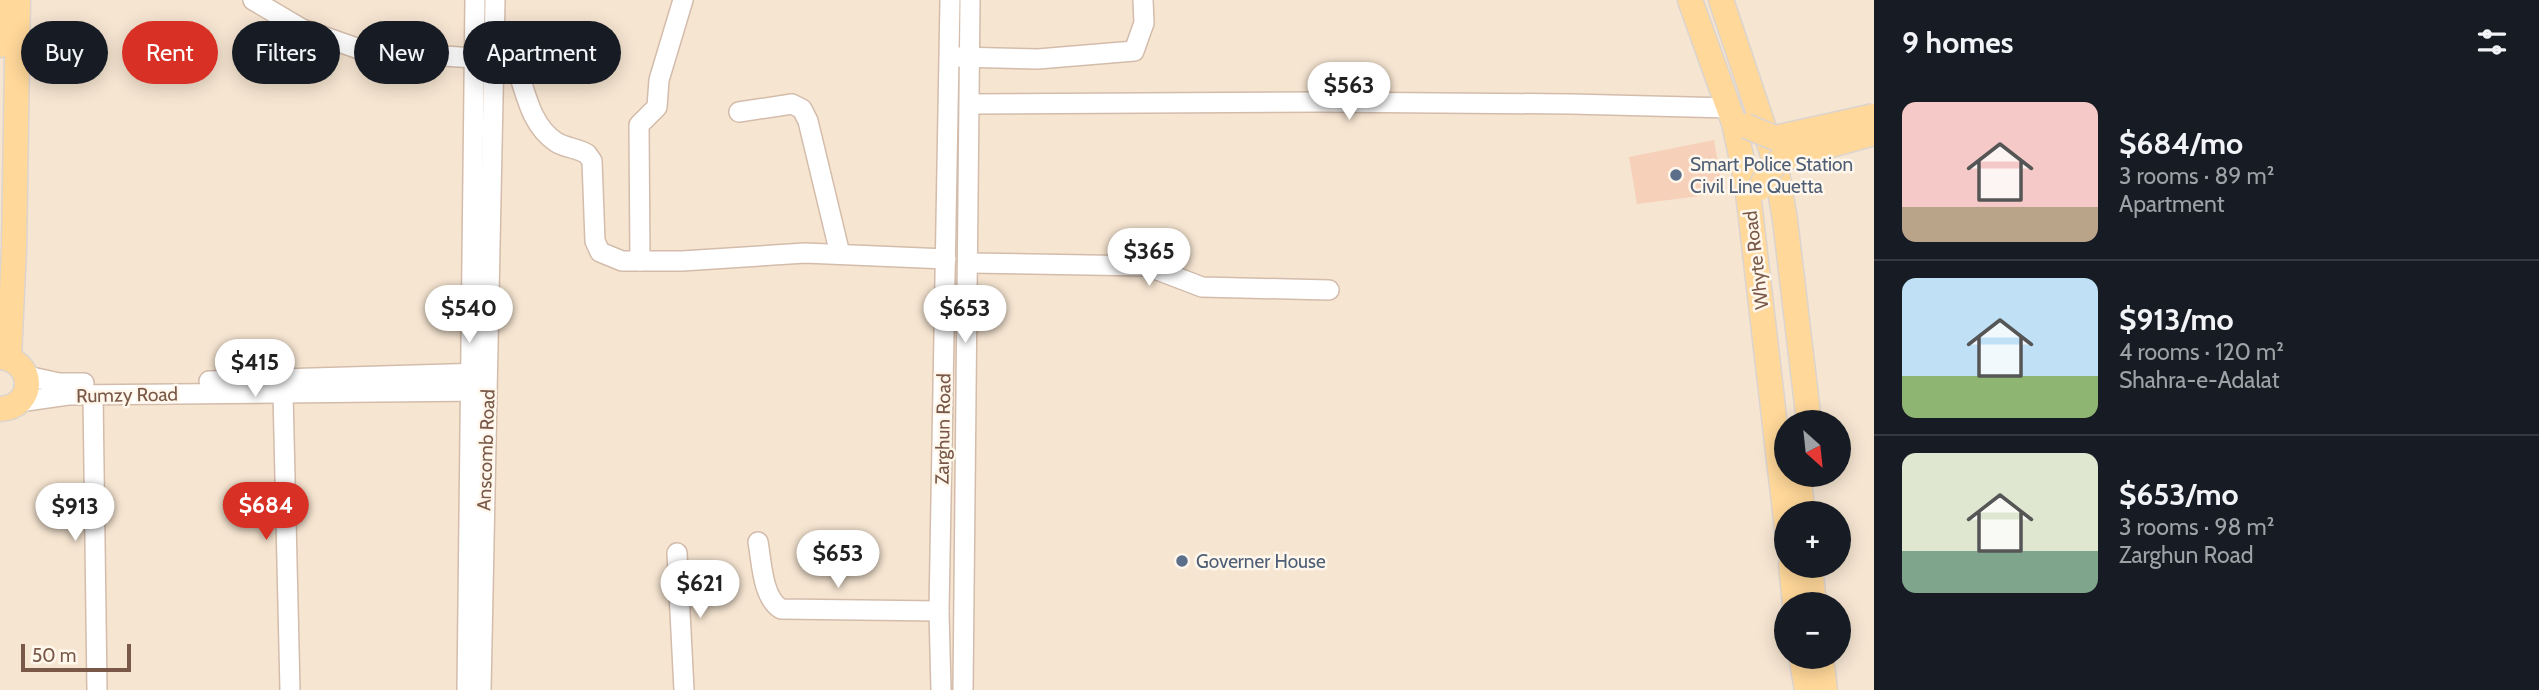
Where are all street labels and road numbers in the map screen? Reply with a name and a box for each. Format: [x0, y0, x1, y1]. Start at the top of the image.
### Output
street label: Whyte Road [1739, 209, 1773, 311]
street label: Zarghun Road [931, 373, 955, 485]
street label: Rumzy Road [76, 383, 178, 407]
street label: Anscomb Road [472, 389, 500, 511]

